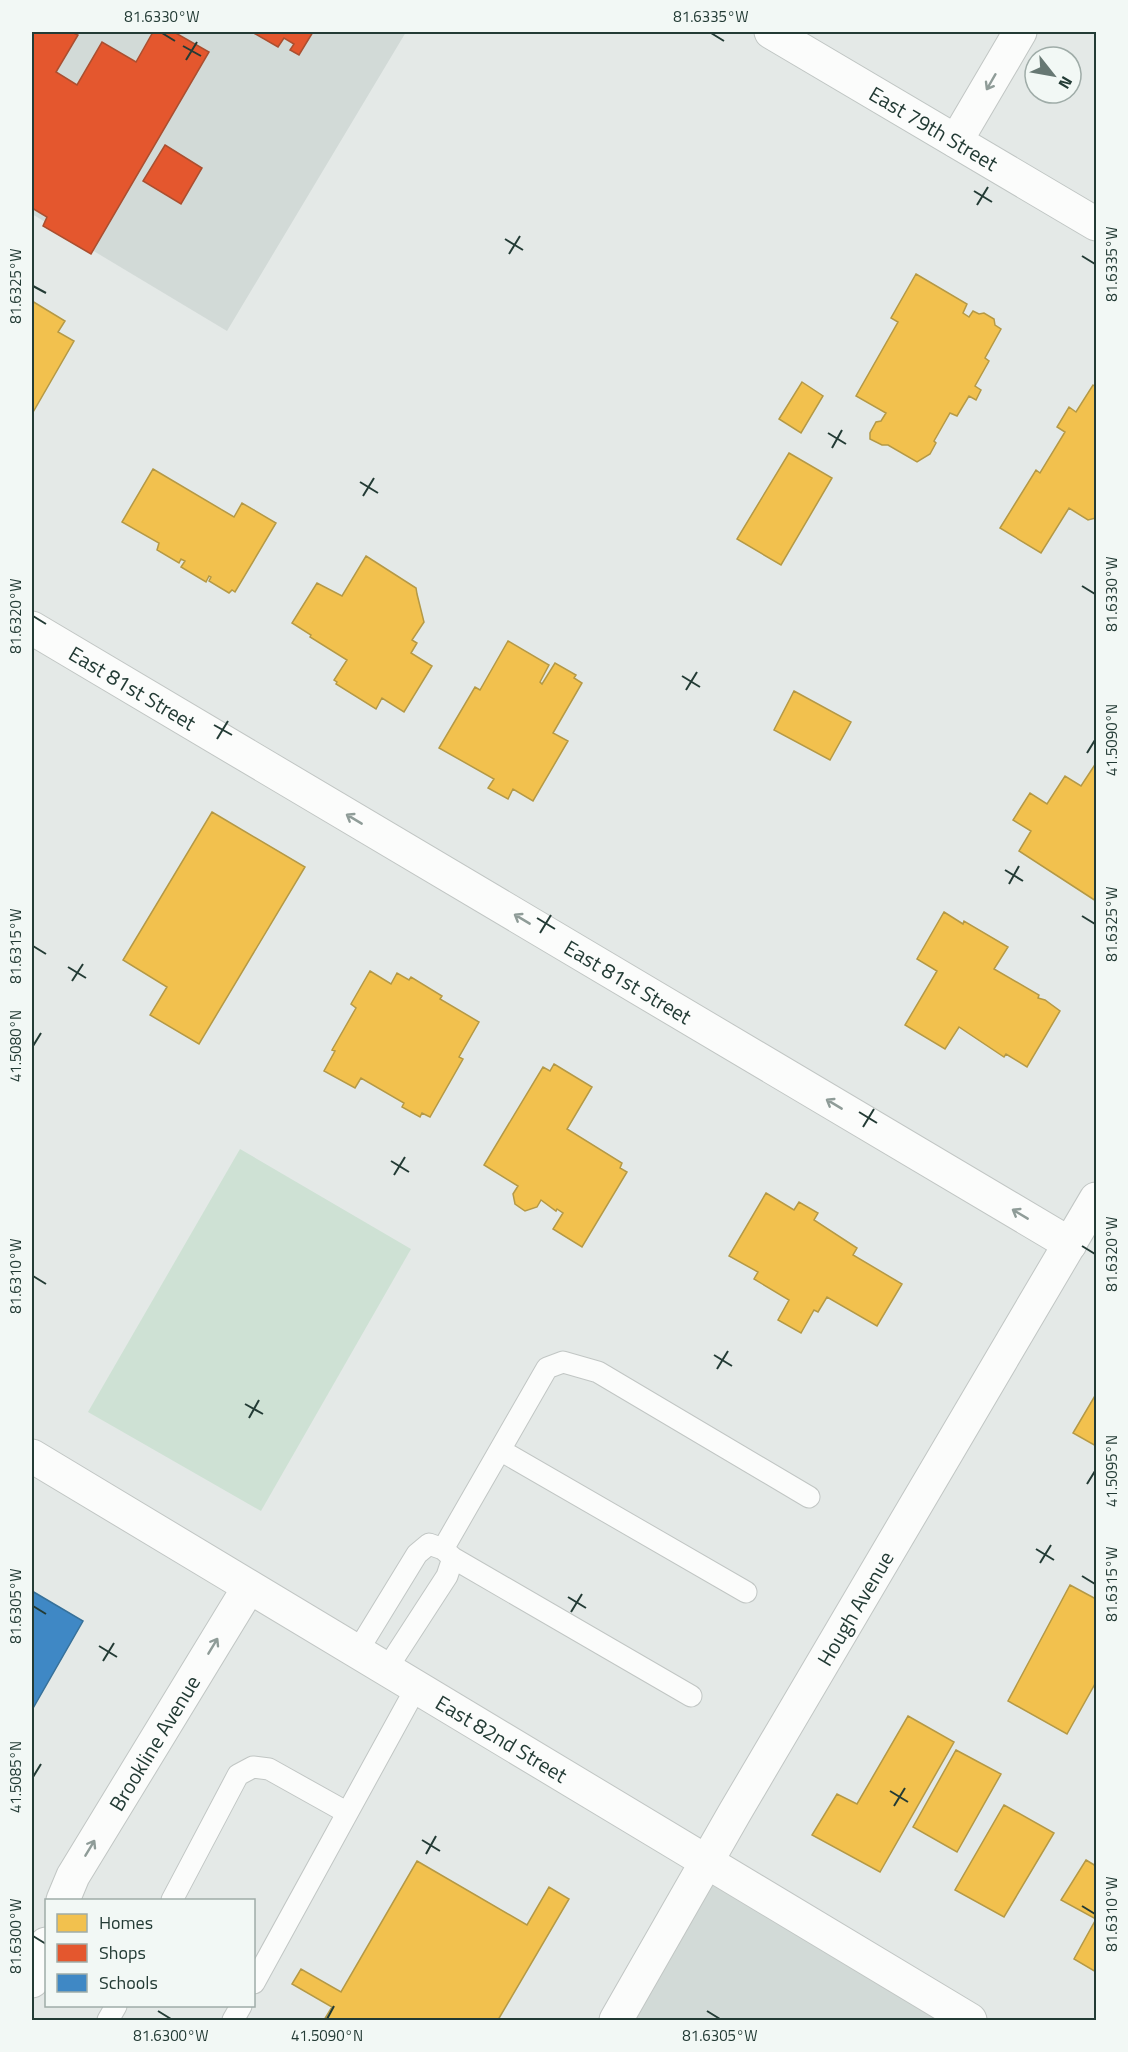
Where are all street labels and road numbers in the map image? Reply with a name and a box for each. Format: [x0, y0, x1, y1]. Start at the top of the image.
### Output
street label: East 79th Street [863, 78, 1005, 179]
street label: East 81st Street [63, 637, 203, 738]
street label: East 81st Street [558, 931, 698, 1032]
street label: Hough Avenue [808, 1545, 901, 1672]
street label: Brookline Avenue [100, 1669, 208, 1817]
street label: East 82nd Street [430, 1686, 574, 1791]

